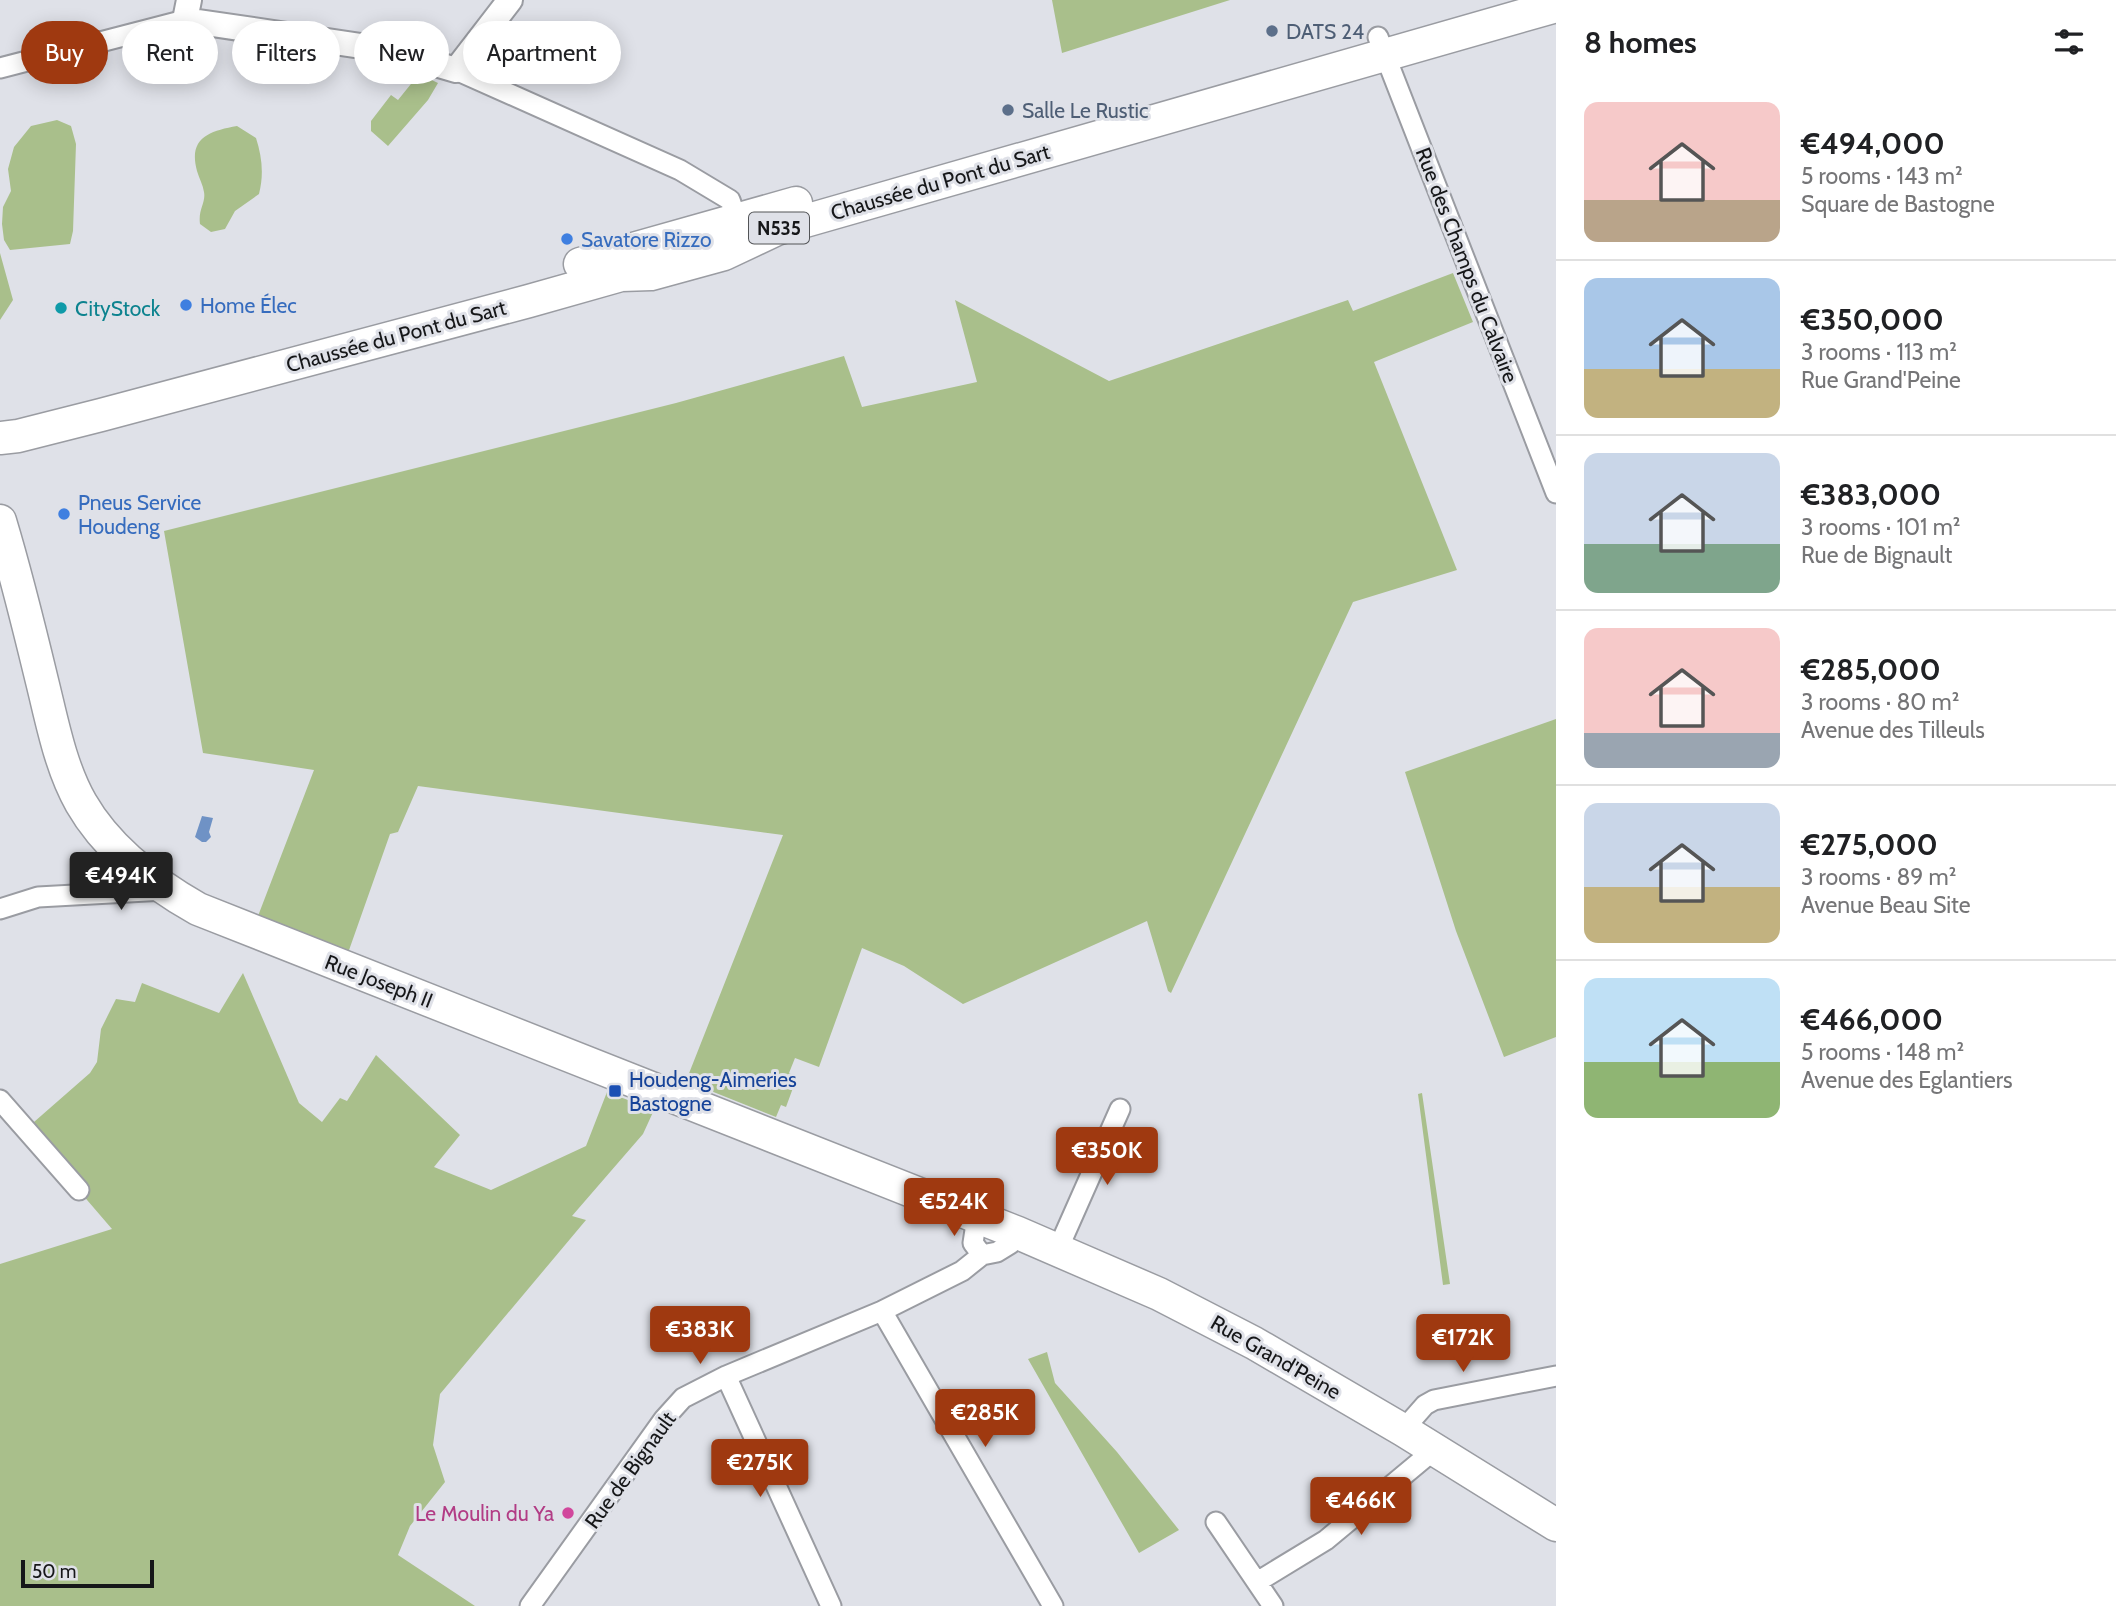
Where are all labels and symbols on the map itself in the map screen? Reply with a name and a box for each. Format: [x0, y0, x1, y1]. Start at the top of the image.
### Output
place label: DATS 24 [1286, 19, 1364, 44]
marker: DATS 24 [1264, 23, 1280, 39]
place label: Salle Le Rustic [1022, 98, 1149, 123]
marker: Salle Le Rustic [1000, 102, 1016, 118]
street label: Chaussée du Pont du Sart [828, 139, 1052, 225]
street label: Rue des Champs du Calvaire [1411, 144, 1524, 386]
road number: N535 [749, 212, 809, 244]
place label: Savatore Rizzo [581, 227, 712, 252]
marker: Savatore Rizzo [559, 231, 575, 247]
place label: Home Élec [200, 293, 297, 318]
street label: Chaussée du Pont du Sart [283, 295, 509, 377]
place label: CityStock [75, 296, 161, 321]
marker: Home Élec [178, 297, 194, 313]
marker: CityStock [53, 300, 69, 316]
place label: Pneus Service Houdeng [78, 490, 202, 539]
marker: Pneus Service Houdeng [56, 506, 72, 522]
pin: €494K [72, 852, 170, 912]
street label: Rue Joseph II [322, 949, 436, 1013]
place label: Houdeng-Aimeries Bastogne [629, 1067, 797, 1116]
marker: Houdeng-Aimeries Bastogne [607, 1083, 623, 1099]
pin: €350K [1058, 1128, 1156, 1187]
pin: €524K [905, 1178, 1003, 1238]
pin: €383K [651, 1306, 749, 1366]
street label: Rue Grand'Peine [1207, 1310, 1346, 1404]
pin: €172K [1414, 1314, 1512, 1374]
pin: €285K [936, 1390, 1034, 1449]
street label: Rue de Bignault [579, 1407, 681, 1533]
pin: €275K [711, 1440, 809, 1499]
pin: €466K [1312, 1478, 1410, 1537]
place label: Le Moulin du Ya [415, 1501, 554, 1526]
marker: Le Moulin du Ya [560, 1505, 576, 1521]
scale bar [21, 1557, 154, 1589]

